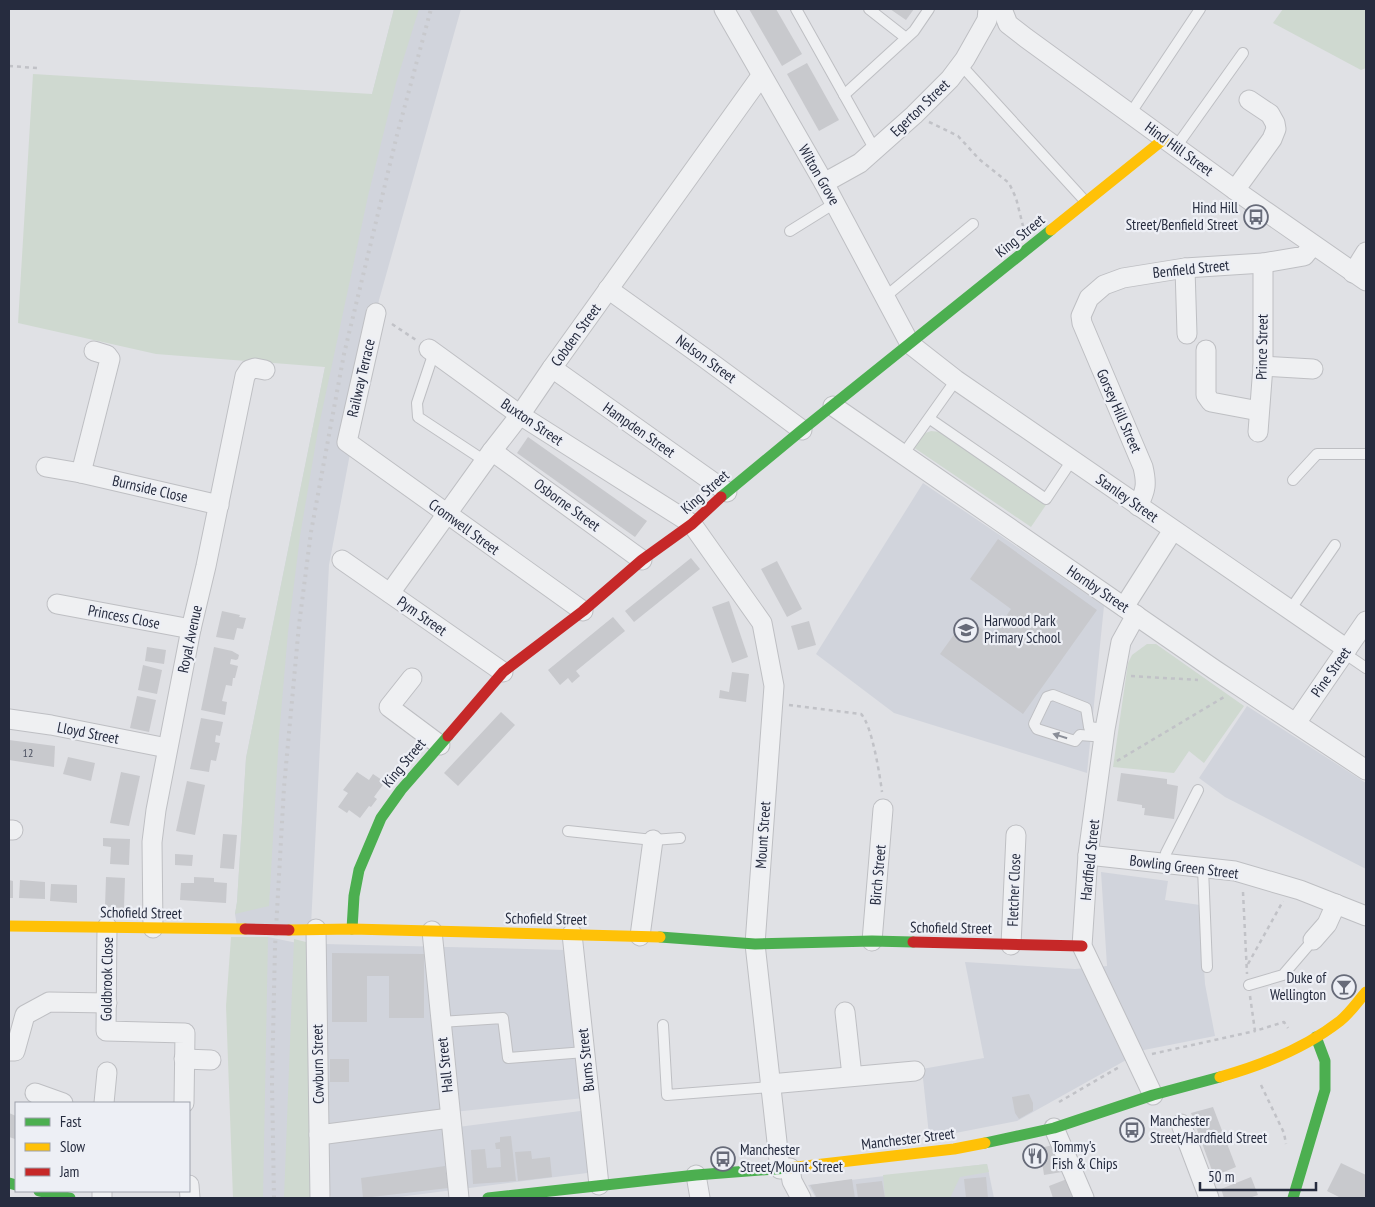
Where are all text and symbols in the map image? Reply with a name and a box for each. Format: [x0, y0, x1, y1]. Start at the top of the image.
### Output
street label: Egerton Street [886, 75, 953, 140]
street label: Hind Hill Street [1141, 117, 1217, 180]
street label: Wilton Grove [794, 141, 844, 208]
place label: Hind Hill Street/Benfield Street [1126, 198, 1239, 234]
bus stop icon: Hind Hill Street/Benfield Street [1243, 204, 1269, 230]
street label: King Street [991, 210, 1048, 261]
street label: Benfield Street [1152, 255, 1230, 282]
street label: Cobden Street [546, 300, 605, 370]
street label: Prince Street [1251, 314, 1272, 380]
street label: Nelson Street [672, 330, 740, 387]
street label: Railway Terrace [342, 337, 379, 419]
street label: Gorsey Hill Street [1092, 366, 1146, 456]
street label: Buxton Street [498, 394, 567, 449]
street label: Hampden Street [599, 398, 679, 461]
street label: King Street [677, 465, 733, 518]
street label: Stanley Street [1092, 469, 1162, 526]
street label: Burnside Close [111, 471, 190, 506]
street label: Osborne Street [530, 474, 604, 535]
street label: Cromwell Street [425, 494, 504, 559]
street label: Hornby Street [1064, 561, 1133, 616]
street label: Pym Street [394, 592, 451, 640]
street label: Princess Close [86, 600, 162, 633]
street label: Royal Avenue [173, 603, 206, 675]
place label: Harwood Park Primary School [984, 611, 1061, 647]
school or university icon: Harwood Park Primary School [953, 617, 979, 643]
street label: Pine Street [1306, 643, 1355, 701]
street label: Lloyd Street [56, 717, 121, 748]
one-way arrow [1052, 732, 1067, 740]
street label: King Street [378, 734, 430, 791]
house number: 12 [23, 745, 33, 760]
street label: Mount Street [751, 801, 774, 869]
street label: Hardfield Street [1076, 818, 1103, 902]
street label: Birch Street [865, 844, 890, 906]
street label: Bowling Green Street [1128, 850, 1240, 883]
street label: Fletcher Close [1003, 853, 1024, 927]
street label: Schofield Street [100, 902, 182, 923]
street label: Schofield Street [505, 908, 587, 929]
street label: Schofield Street [910, 917, 992, 938]
street label: Goldbrook Close [96, 937, 117, 1021]
place label: Duke of Wellington [1270, 968, 1327, 1004]
bar icon: Duke of Wellington [1331, 974, 1357, 1000]
street label: Cowburn Street [307, 1024, 328, 1104]
street label: Burns Street [573, 1027, 598, 1093]
street label: Hall Street [432, 1037, 457, 1094]
legend [15, 1102, 190, 1192]
place label: Manchester Street/Hardfield Street [1150, 1111, 1267, 1147]
text: Fast [60, 1112, 81, 1131]
bus stop icon: Manchester Street/Hardfield Street [1119, 1117, 1145, 1143]
street label: Manchester Street [860, 1123, 956, 1154]
text: Slow [60, 1137, 85, 1156]
place label: Tommy's Fish & Chips [1052, 1137, 1118, 1173]
place label: Manchester Street/Mount Street [740, 1140, 843, 1176]
restaurant icon: Tommy's Fish & Chips [1022, 1143, 1048, 1169]
bus stop icon: Manchester Street/Mount Street [710, 1146, 736, 1172]
scale bar [1200, 1160, 1316, 1192]
text: Jam [59, 1162, 79, 1181]
text: 50 m [1208, 1167, 1234, 1186]

